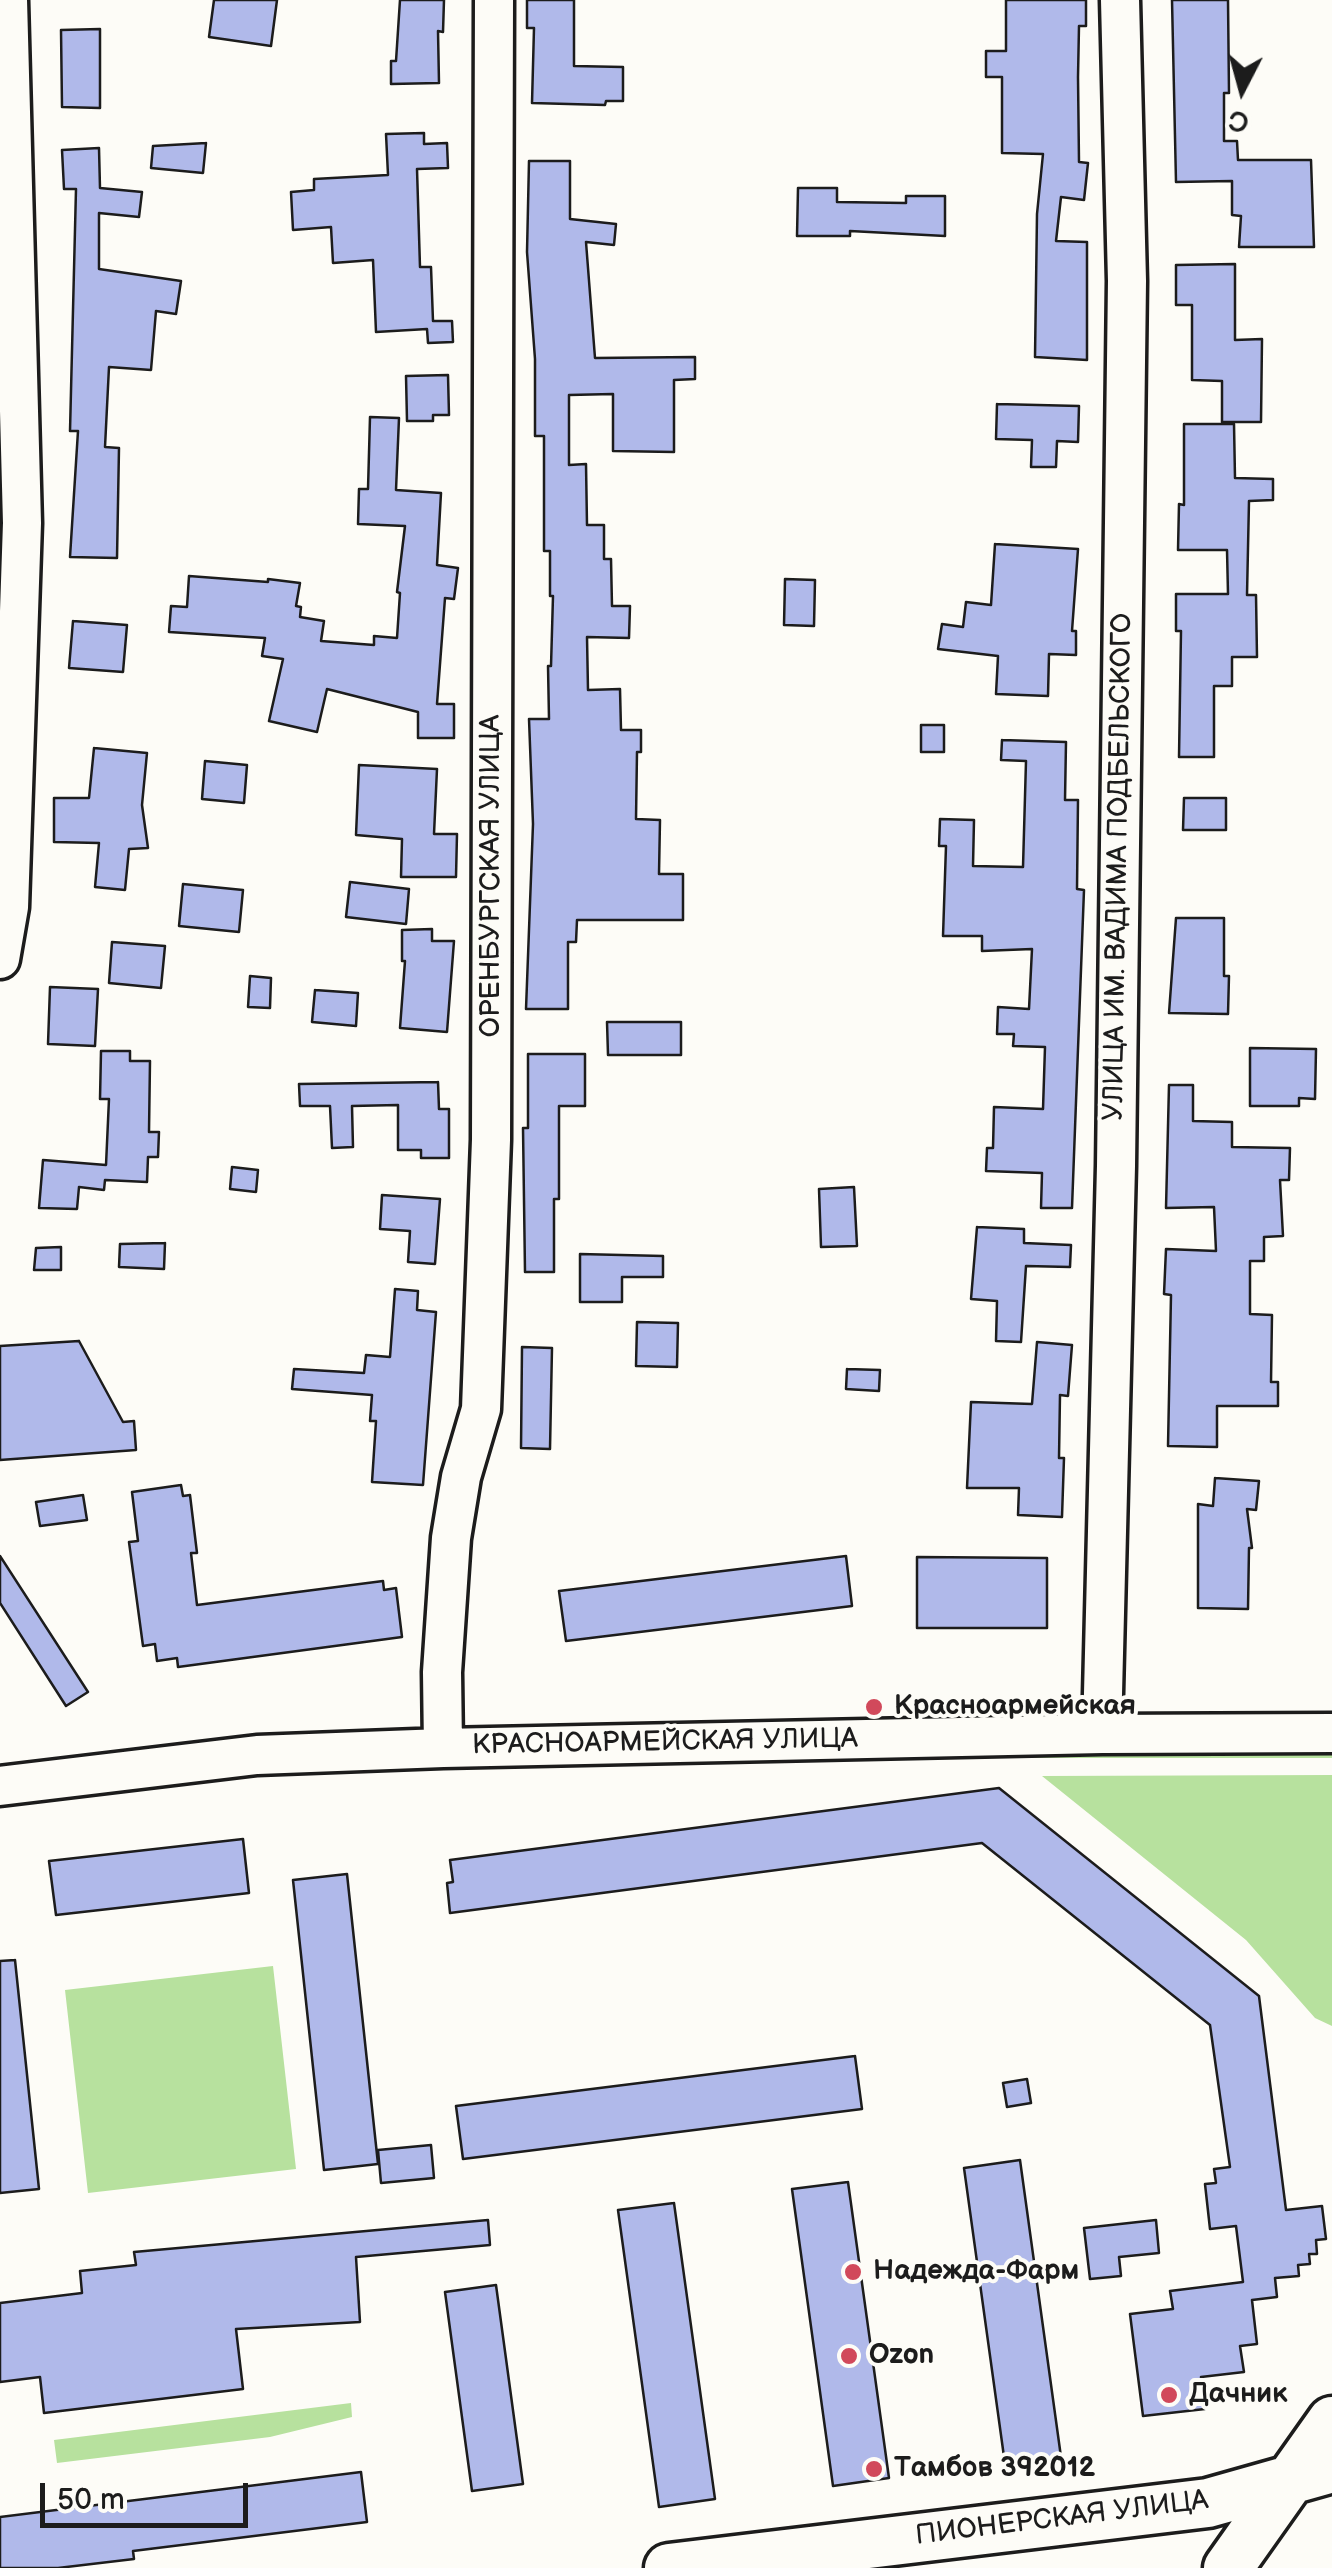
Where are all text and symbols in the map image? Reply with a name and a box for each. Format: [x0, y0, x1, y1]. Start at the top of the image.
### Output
north arrow [1192, 40, 1292, 140]
text: С [1227, 103, 1250, 138]
street label: УЛИЦА ИМ. ВАДИМА ПОДБЕЛЬСКОГО [1098, 613, 1140, 1121]
street label: ОРЕНБУРГСКАЯ УЛИЦА [475, 715, 509, 1037]
place label: Красноармейская [894, 1690, 1136, 1724]
marker: Красноармейская [863, 1696, 885, 1718]
street label: КРАСНОАРМЕЙСКАЯ УЛИЦА [472, 1723, 858, 1763]
place label: Надежда-Фарм [873, 2255, 1079, 2289]
marker: Надежда-Фарм [842, 2261, 864, 2283]
place label: Ozon [869, 2339, 934, 2373]
marker: Ozon [838, 2345, 860, 2367]
place label: Дачник [1189, 2378, 1287, 2412]
marker: Дачник [1158, 2384, 1180, 2406]
place label: Тамбов 392012 [894, 2452, 1095, 2486]
marker: Тамбов 392012 [863, 2458, 885, 2480]
scale bar [45, 2463, 252, 2525]
text: 50 m [57, 2482, 125, 2518]
street label: ПИОНЕРСКАЯ УЛИЦА [914, 2484, 1210, 2554]

